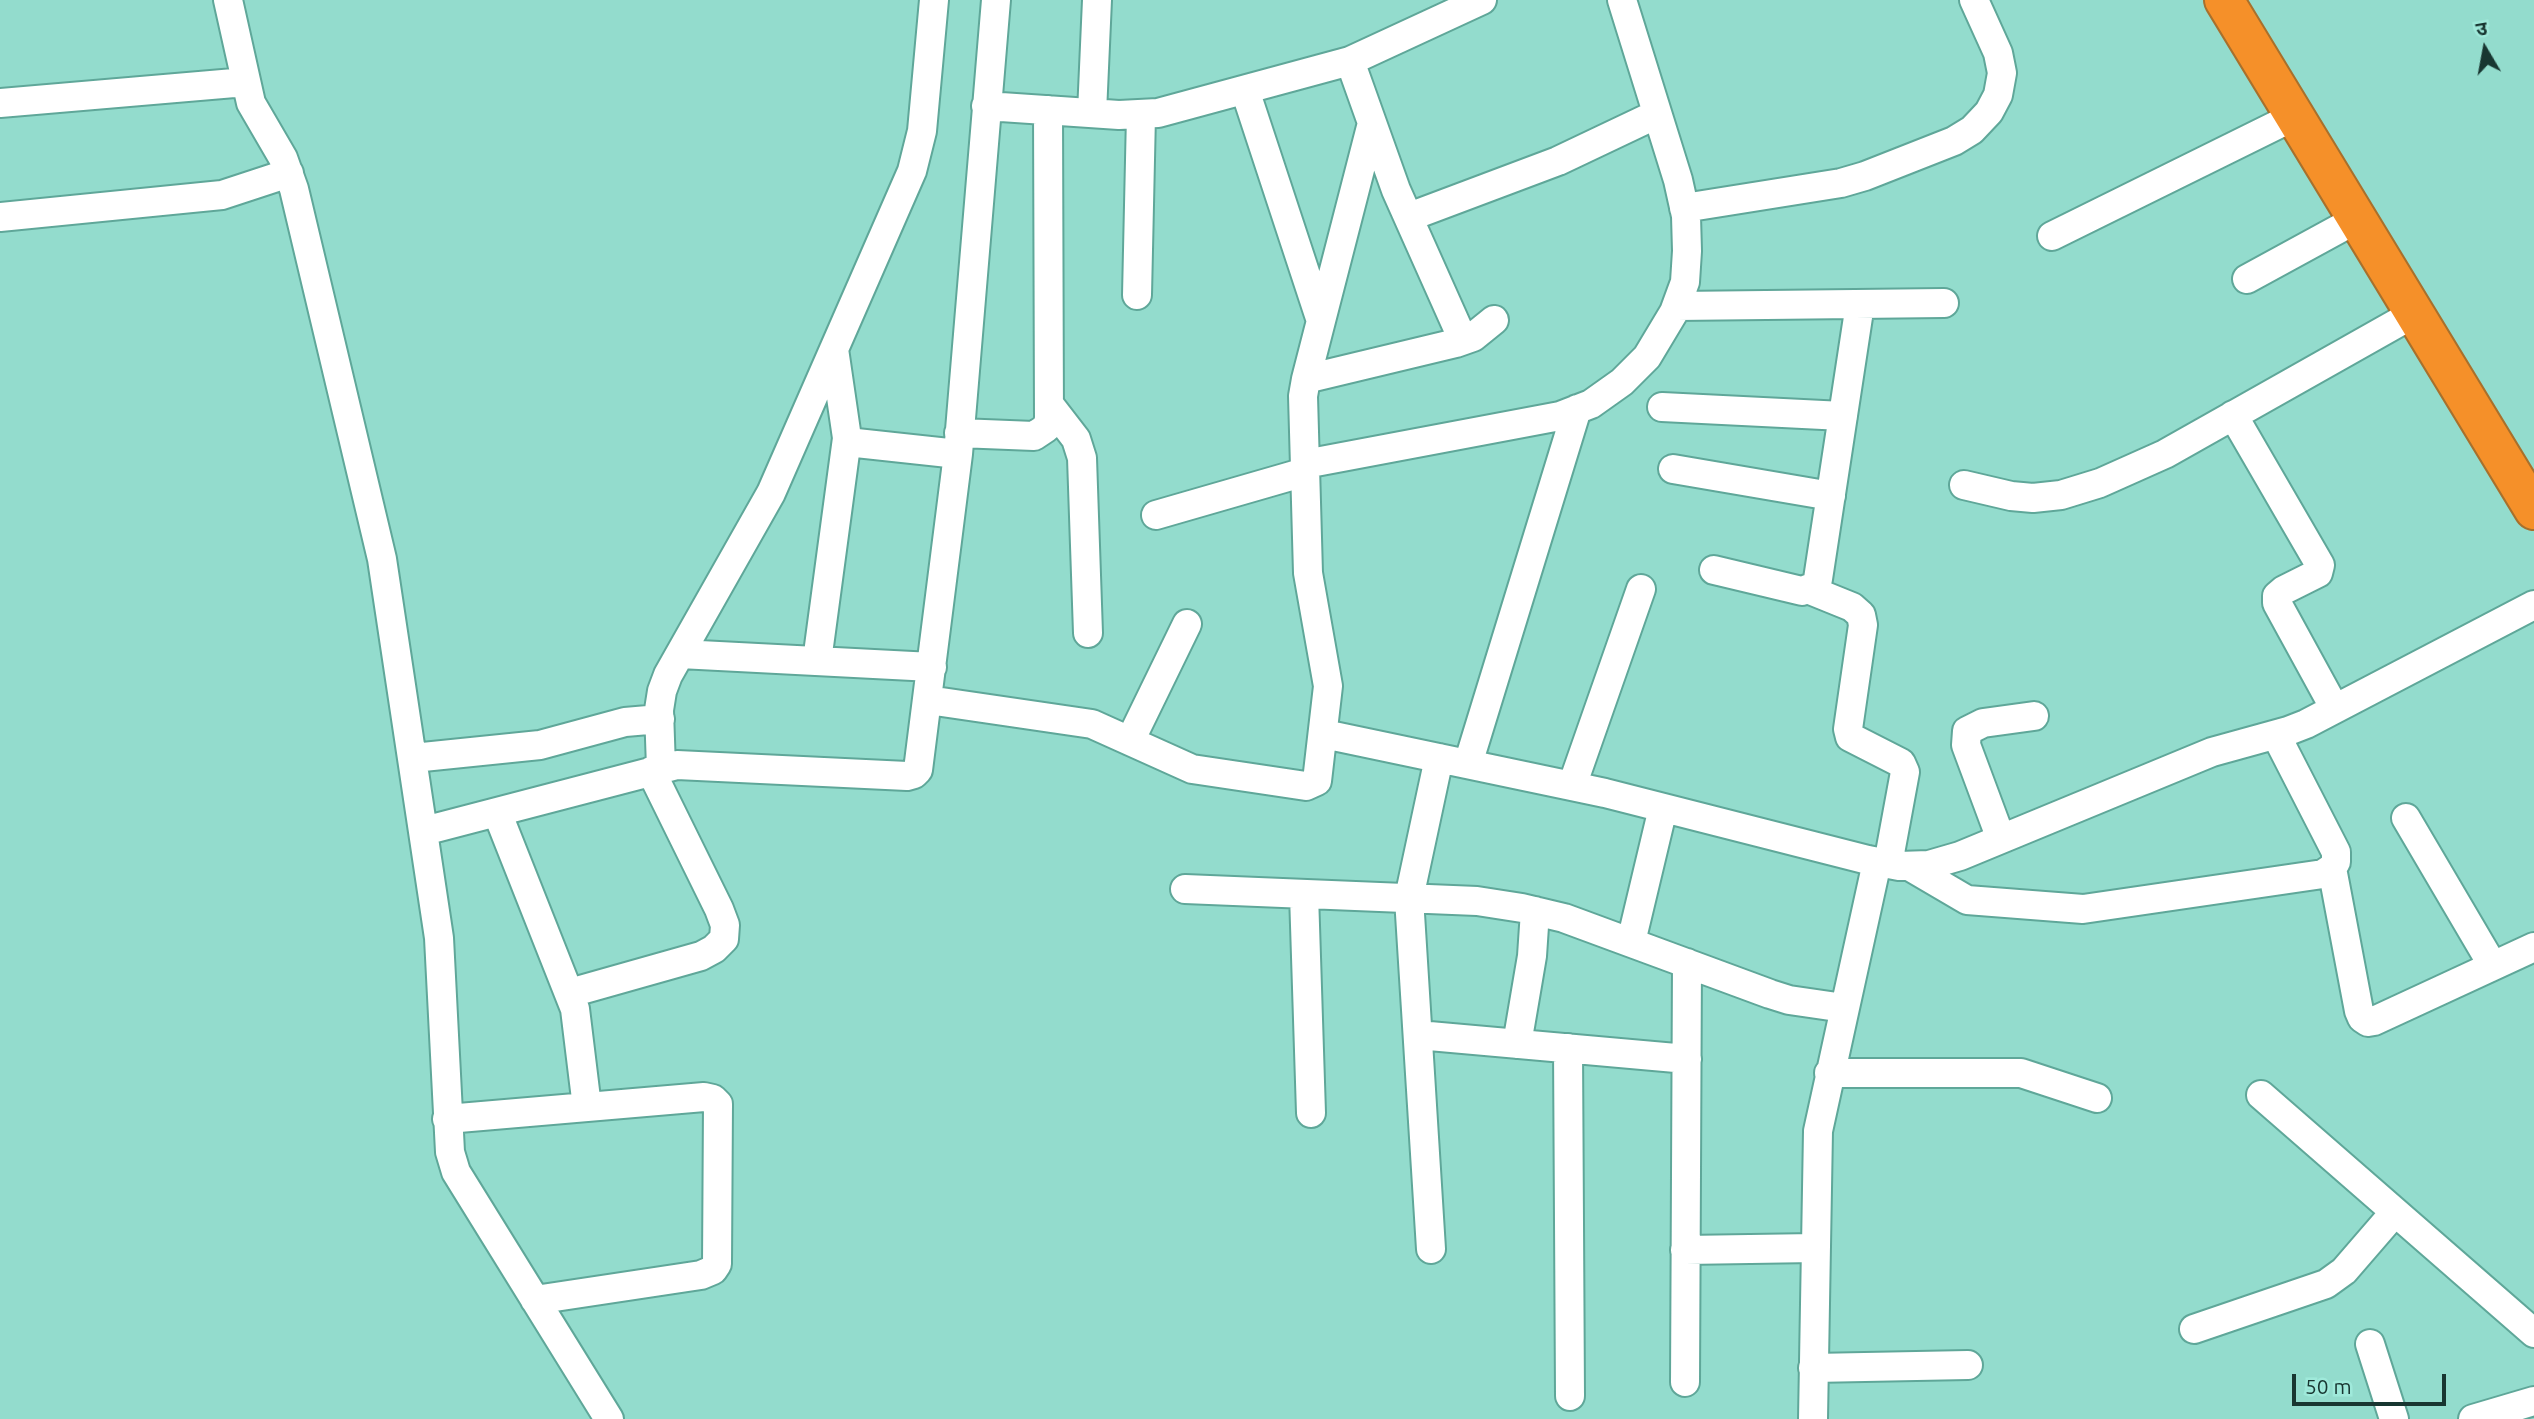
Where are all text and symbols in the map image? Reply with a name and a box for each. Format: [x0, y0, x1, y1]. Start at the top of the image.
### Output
north arrow [2450, 14, 2520, 84]
text: उ [2474, 17, 2489, 40]
scale bar [2296, 1360, 2450, 1404]
text: 50 m [2305, 1374, 2352, 1398]

